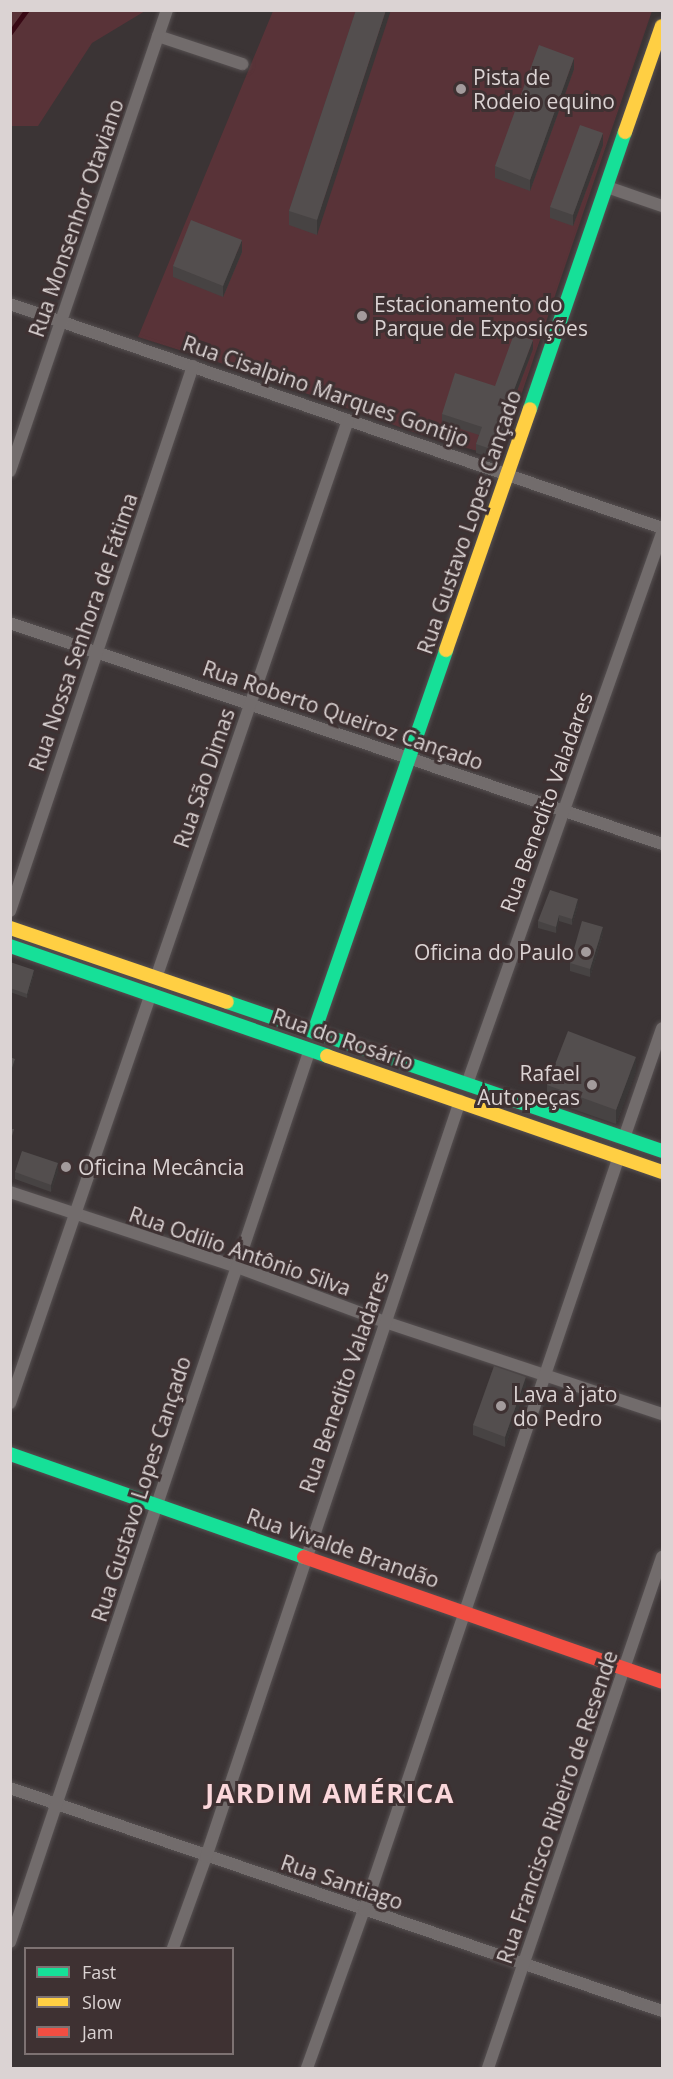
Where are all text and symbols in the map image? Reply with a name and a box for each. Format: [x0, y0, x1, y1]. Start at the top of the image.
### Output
place label: Pista de Rodeio equino [473, 64, 615, 114]
marker: Pista de Rodeio equino [454, 82, 468, 96]
street label: Rua Monsenhor Otaviano [23, 96, 129, 340]
place label: Estacionamento do Parque de Exposições [374, 291, 588, 341]
marker: Estacionamento do Parque de Exposições [355, 309, 369, 323]
street label: Rua Cisalpino Marques Gontijo [179, 330, 473, 452]
street label: Rua Gustavo Lopes Cançado [412, 387, 526, 657]
street label: Rua Nossa Senhora de Fátima [23, 490, 143, 774]
street label: Rua Roberto Queiroz Cançado [199, 655, 487, 775]
street label: Rua Benedito Valadares [494, 688, 598, 916]
street label: Rua São Dimas [168, 705, 240, 851]
place label: Oficina do Paulo [414, 939, 574, 965]
marker: Oficina do Paulo [579, 945, 593, 959]
street label: Rua do Rosário [269, 1003, 417, 1075]
place label: Rafael Autopeças [477, 1060, 580, 1110]
marker: Rafael Autopeças [585, 1078, 599, 1092]
place label: Oficina Mecância [78, 1154, 244, 1180]
marker: Oficina Mecância [59, 1160, 73, 1174]
street label: Rua Odílio Antônio Silva [126, 1201, 354, 1301]
street label: Rua Benedito Valadares [294, 1268, 394, 1496]
street label: Rua Gustavo Lopes Cançado [86, 1353, 196, 1625]
place label: Lava à jato do Pedro [513, 1381, 617, 1431]
marker: Lava à jato do Pedro [494, 1399, 508, 1413]
street label: Rua Vivalde Brandão [243, 1503, 443, 1593]
street label: Rua Francisco Ribeiro de Resende [491, 1647, 623, 1967]
district label: JARDIM AMÉRICA [205, 1777, 455, 1809]
street label: Rua Santiago [278, 1849, 406, 1915]
legend [24, 1947, 234, 2055]
text: Fast [82, 1960, 116, 1984]
text: Slow [82, 1990, 121, 2014]
text: Jam [82, 2020, 114, 2044]

